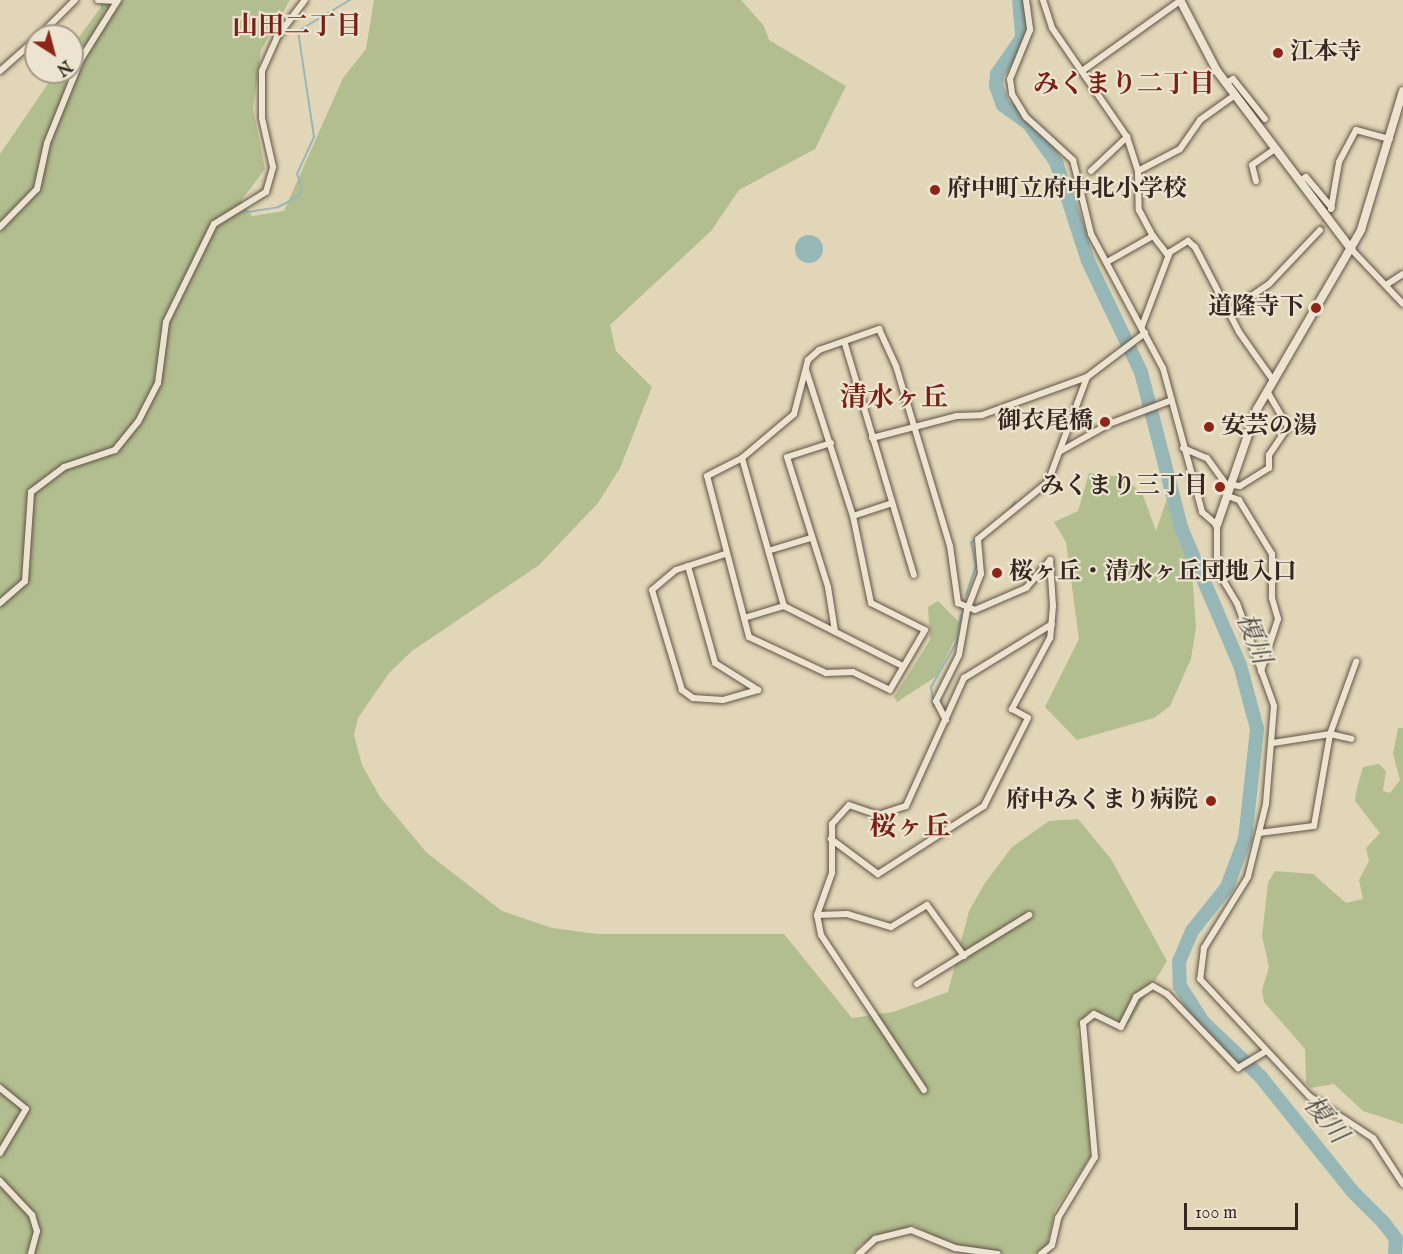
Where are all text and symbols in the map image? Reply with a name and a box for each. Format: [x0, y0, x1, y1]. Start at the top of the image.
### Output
district label: 山田二丁目 [232, 11, 362, 43]
north arrow [24, 24, 84, 84]
place label: 江本寺 [1290, 39, 1362, 67]
marker: 江本寺 [1271, 46, 1285, 60]
text: N [52, 55, 75, 79]
district label: みくまり二丁目 [1033, 69, 1215, 101]
place label: 府中町立府中北小学校 [947, 176, 1187, 204]
marker: 府中町立府中北小学校 [928, 183, 942, 197]
place label: 道隆寺下 [1208, 294, 1304, 322]
marker: 道隆寺下 [1309, 301, 1323, 315]
district label: 清水ヶ丘 [840, 384, 948, 416]
place label: 御衣尾橋 [997, 408, 1093, 436]
place label: 安芸の湯 [1221, 413, 1317, 441]
marker: 御衣尾橋 [1098, 415, 1112, 429]
marker: 安芸の湯 [1202, 420, 1216, 434]
place label: みくまり三丁目 [1040, 473, 1208, 501]
marker: みくまり三丁目 [1213, 480, 1227, 494]
place label: 桜ヶ丘・清水ヶ丘団地入口 [1009, 559, 1297, 587]
marker: 桜ヶ丘・清水ヶ丘団地入口 [990, 566, 1004, 580]
water label: 榎川 [1229, 609, 1277, 669]
place label: 府中みくまり病院 [1006, 787, 1198, 815]
marker: 府中みくまり病院 [1202, 792, 1220, 810]
district label: 桜ヶ丘 [870, 813, 950, 845]
water label: 榎川 [1297, 1090, 1353, 1150]
scale bar [1187, 1191, 1301, 1229]
text: 100 m [1195, 1202, 1237, 1225]

